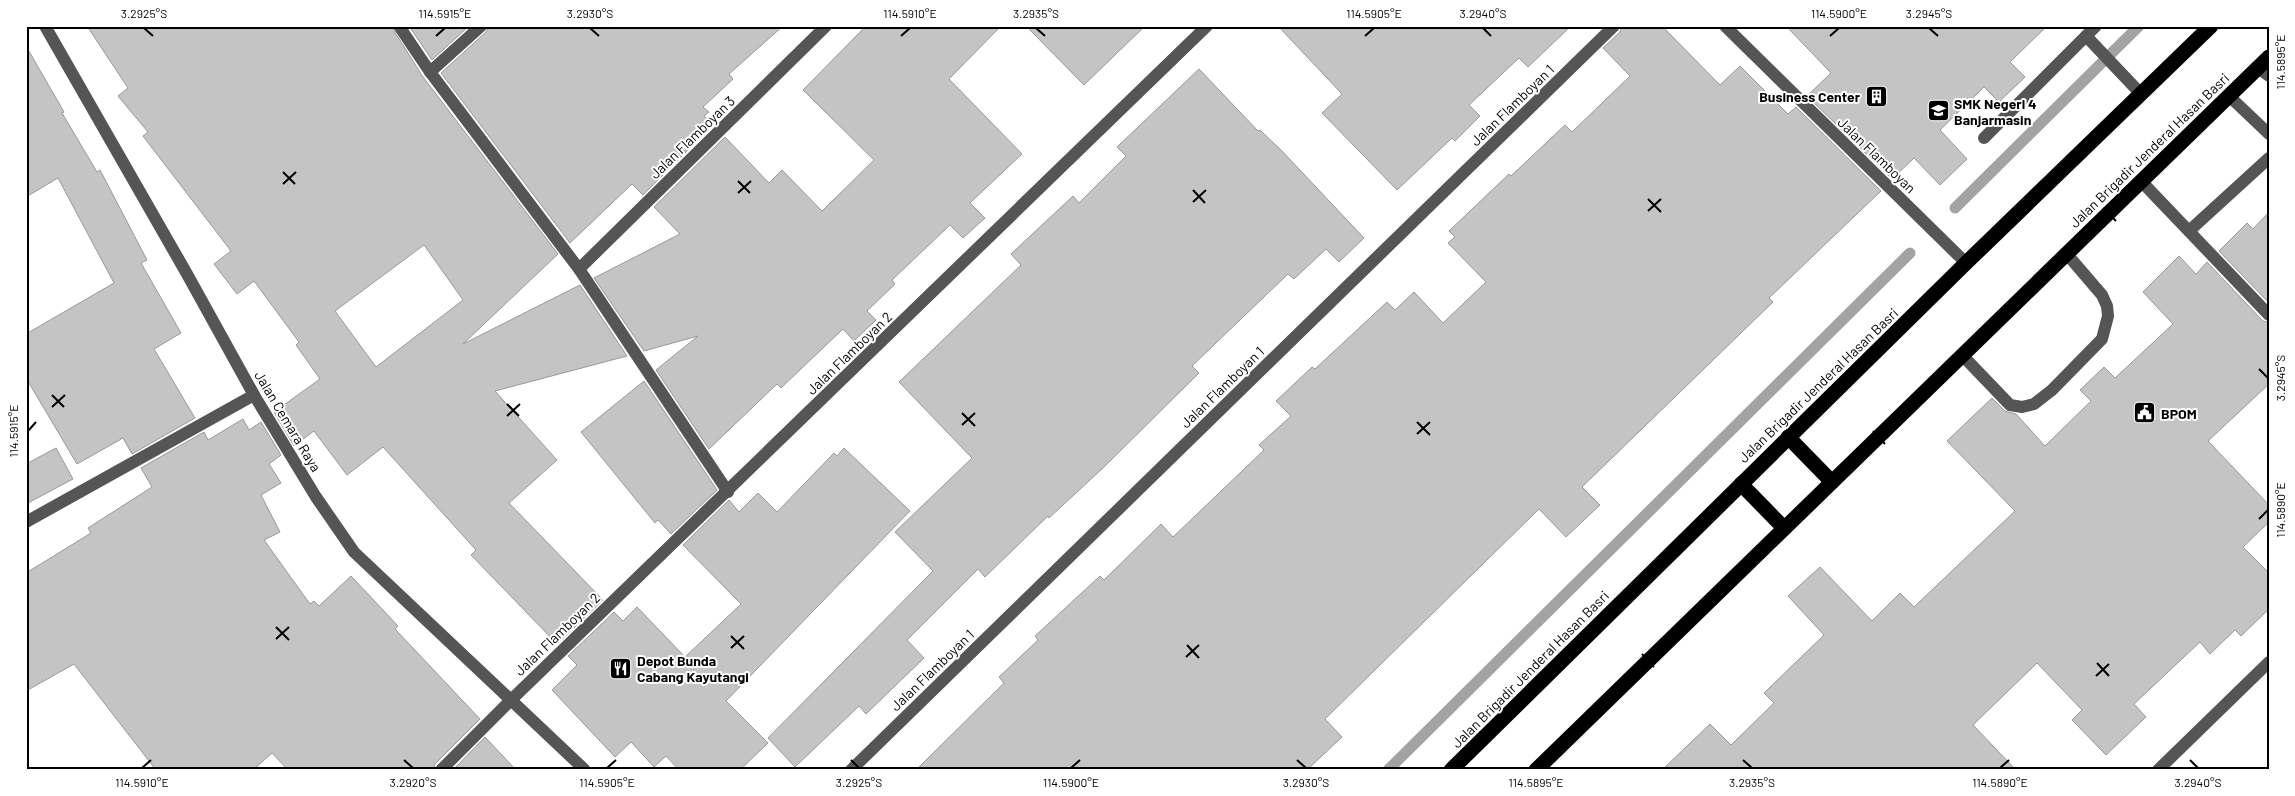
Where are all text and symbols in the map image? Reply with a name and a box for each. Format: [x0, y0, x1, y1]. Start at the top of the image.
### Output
text: 3.2925°S [121, 6, 167, 20]
text: 114.5915°E [419, 6, 471, 20]
text: 3.2930°S [567, 6, 613, 20]
text: 114.5910°E [883, 6, 937, 20]
text: 3.2935°S [1013, 6, 1059, 20]
text: 114.5905°E [1346, 6, 1402, 20]
text: 3.2940°S [1459, 6, 1507, 20]
text: 114.5900°E [1811, 6, 1867, 20]
text: 3.2945°S [1906, 6, 1952, 20]
text: 114.5895°E [2273, 34, 2287, 90]
street label: Jalan Flamboyan 1 [1467, 61, 1557, 149]
street label: Jalan Brigadir Jenderal Hasan Basri [2066, 69, 2232, 231]
building icon: Business Center [1864, 84, 1888, 108]
place label: Business Center [1759, 88, 1861, 105]
street label: Jalan Flamboyan 3 [646, 92, 738, 182]
place label: SMK Negeri 4 Banjarmasin [1954, 95, 2037, 128]
school or university icon: SMK Negeri 4 Banjarmasin [1926, 99, 1950, 123]
street label: Jalan Flamboyan [1834, 114, 1920, 196]
street label: Jalan Brigadir Jenderal Hasan Basri [1735, 304, 1901, 466]
street label: Jalan Flamboyan 2 [803, 308, 895, 398]
street label: Jalan Flamboyan 1 [1177, 343, 1267, 431]
text: 3.2945°S [2273, 355, 2287, 401]
street label: Jalan Cemara Raya [251, 367, 325, 475]
public building icon: BPOM [2133, 401, 2157, 425]
text: 114.5915°E [6, 405, 20, 457]
place label: BPOM [2161, 405, 2197, 422]
text: 114.5890°E [2273, 482, 2287, 538]
street label: Jalan Brigadir Jenderal Hasan Basri [1448, 587, 1612, 751]
street label: Jalan Flamboyan 2 [511, 589, 603, 679]
street label: Jalan Flamboyan 1 [887, 626, 977, 714]
place label: Depot Bunda Cabang Kayutangi [637, 652, 749, 685]
restaurant icon: Depot Bunda Cabang Kayutangi [609, 656, 633, 680]
text: 114.5910°E [115, 775, 169, 789]
text: 3.2920°S [390, 775, 437, 789]
text: 114.5905°E [579, 775, 635, 789]
text: 3.2925°S [836, 775, 882, 789]
text: 114.5900°E [1043, 775, 1099, 789]
text: 3.2930°S [1283, 775, 1329, 789]
text: 114.5895°E [1508, 775, 1564, 789]
text: 3.2935°S [1729, 775, 1775, 789]
text: 114.5890°E [1972, 775, 2028, 789]
text: 3.2940°S [2174, 775, 2222, 789]

